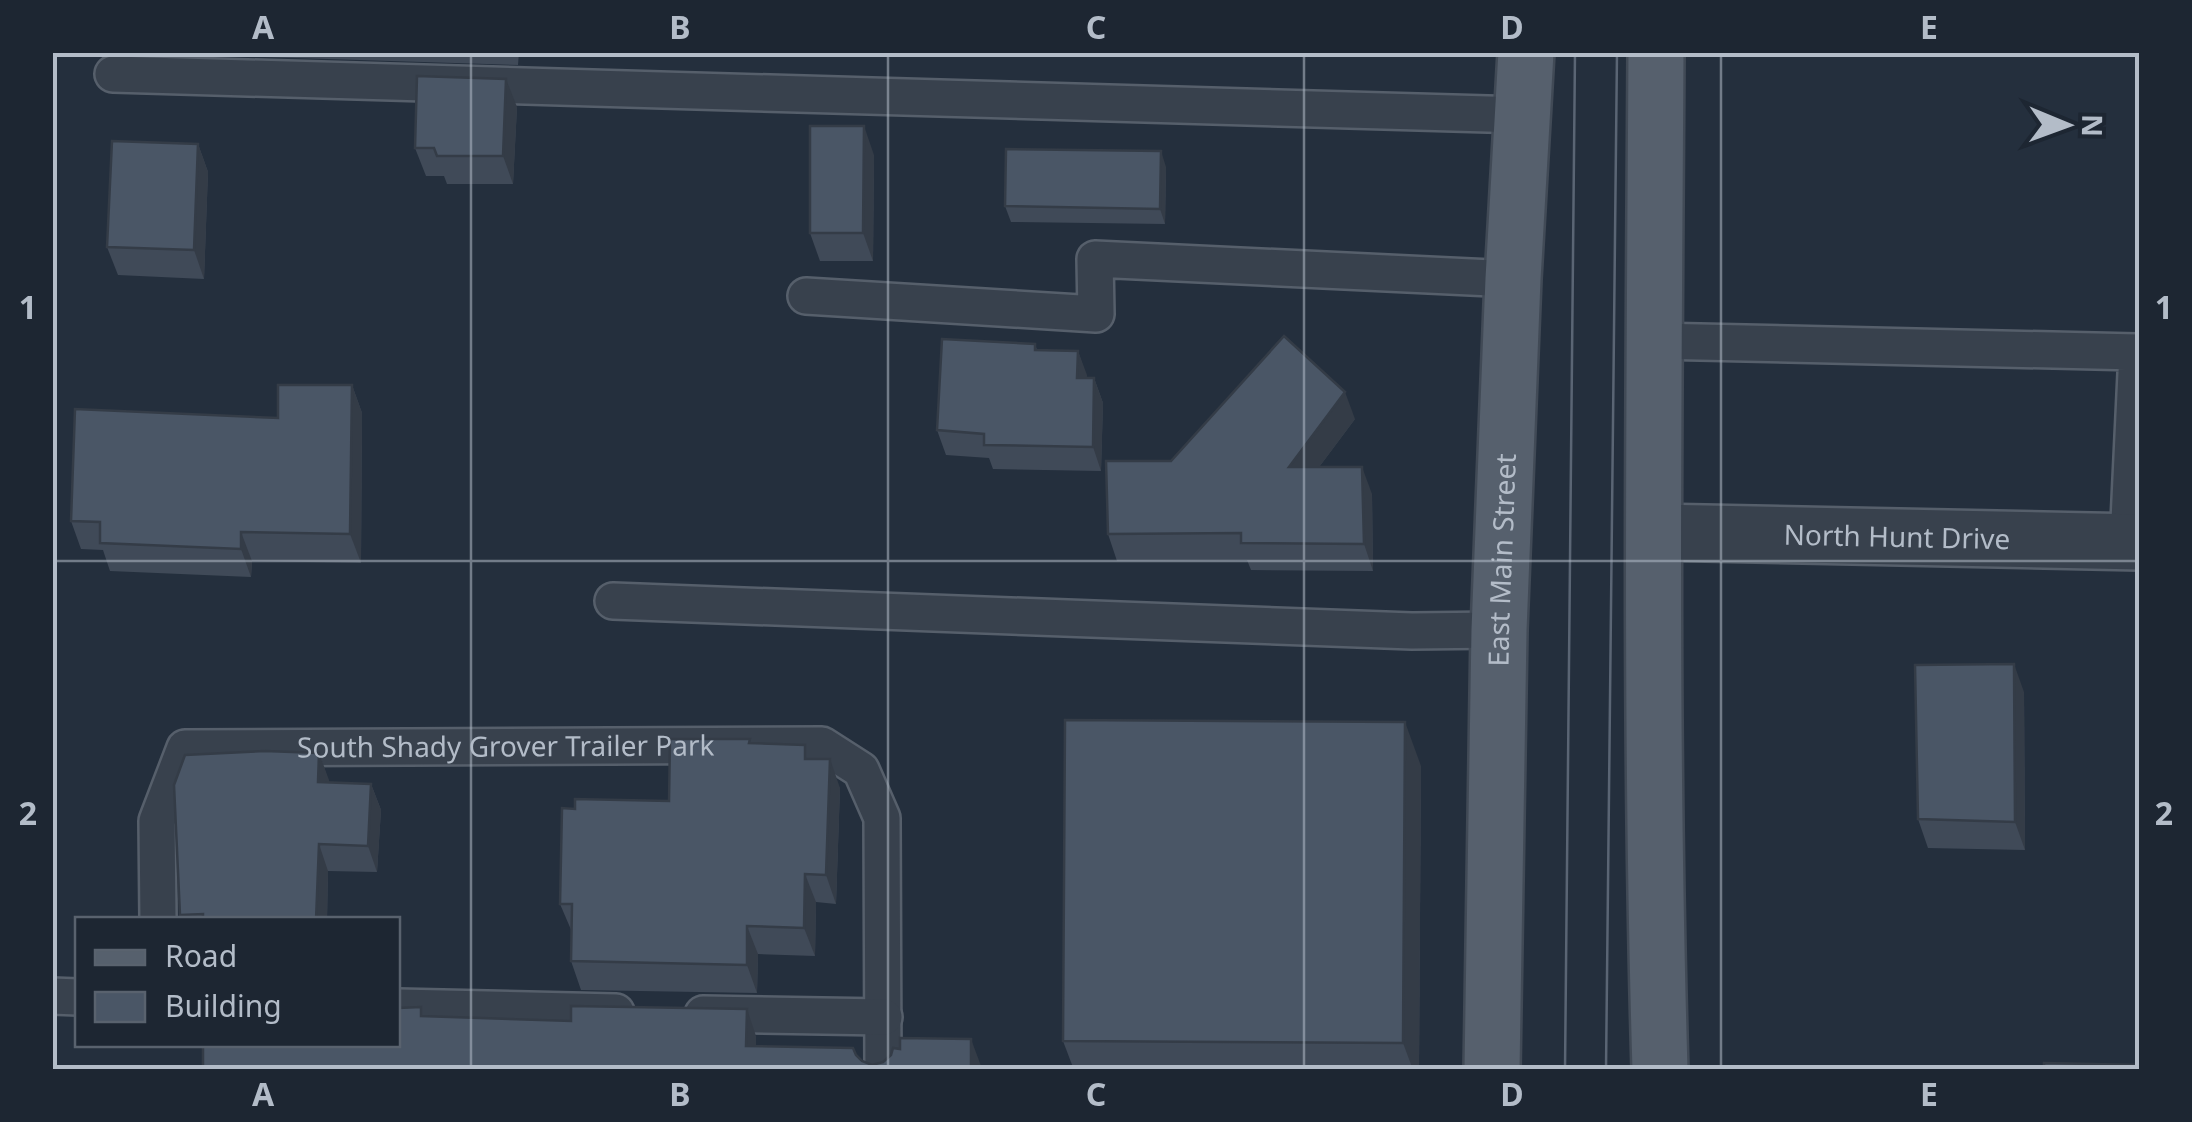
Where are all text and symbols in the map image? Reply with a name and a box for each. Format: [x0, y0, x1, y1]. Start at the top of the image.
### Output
text: A [252, 5, 275, 48]
text: B [669, 5, 691, 48]
text: C [1086, 5, 1106, 48]
text: D [1500, 5, 1524, 48]
text: E [1920, 5, 1938, 48]
north arrow [2017, 75, 2117, 175]
text: N [2074, 114, 2112, 137]
text: 1 [19, 285, 37, 328]
text: 1 [2155, 285, 2173, 328]
street label: East Main Street [1478, 453, 1524, 667]
street label: North Hunt Drive [1783, 515, 2011, 557]
street label: South Shady Grover Trailer Park [297, 726, 715, 765]
text: 2 [19, 791, 37, 834]
text: 2 [2155, 791, 2173, 834]
legend [75, 917, 400, 1047]
text: Road [165, 935, 237, 976]
text: Building [165, 985, 282, 1026]
text: A [252, 1072, 275, 1115]
text: B [669, 1072, 691, 1115]
text: C [1086, 1072, 1106, 1115]
text: D [1500, 1072, 1524, 1115]
text: E [1920, 1072, 1938, 1115]

